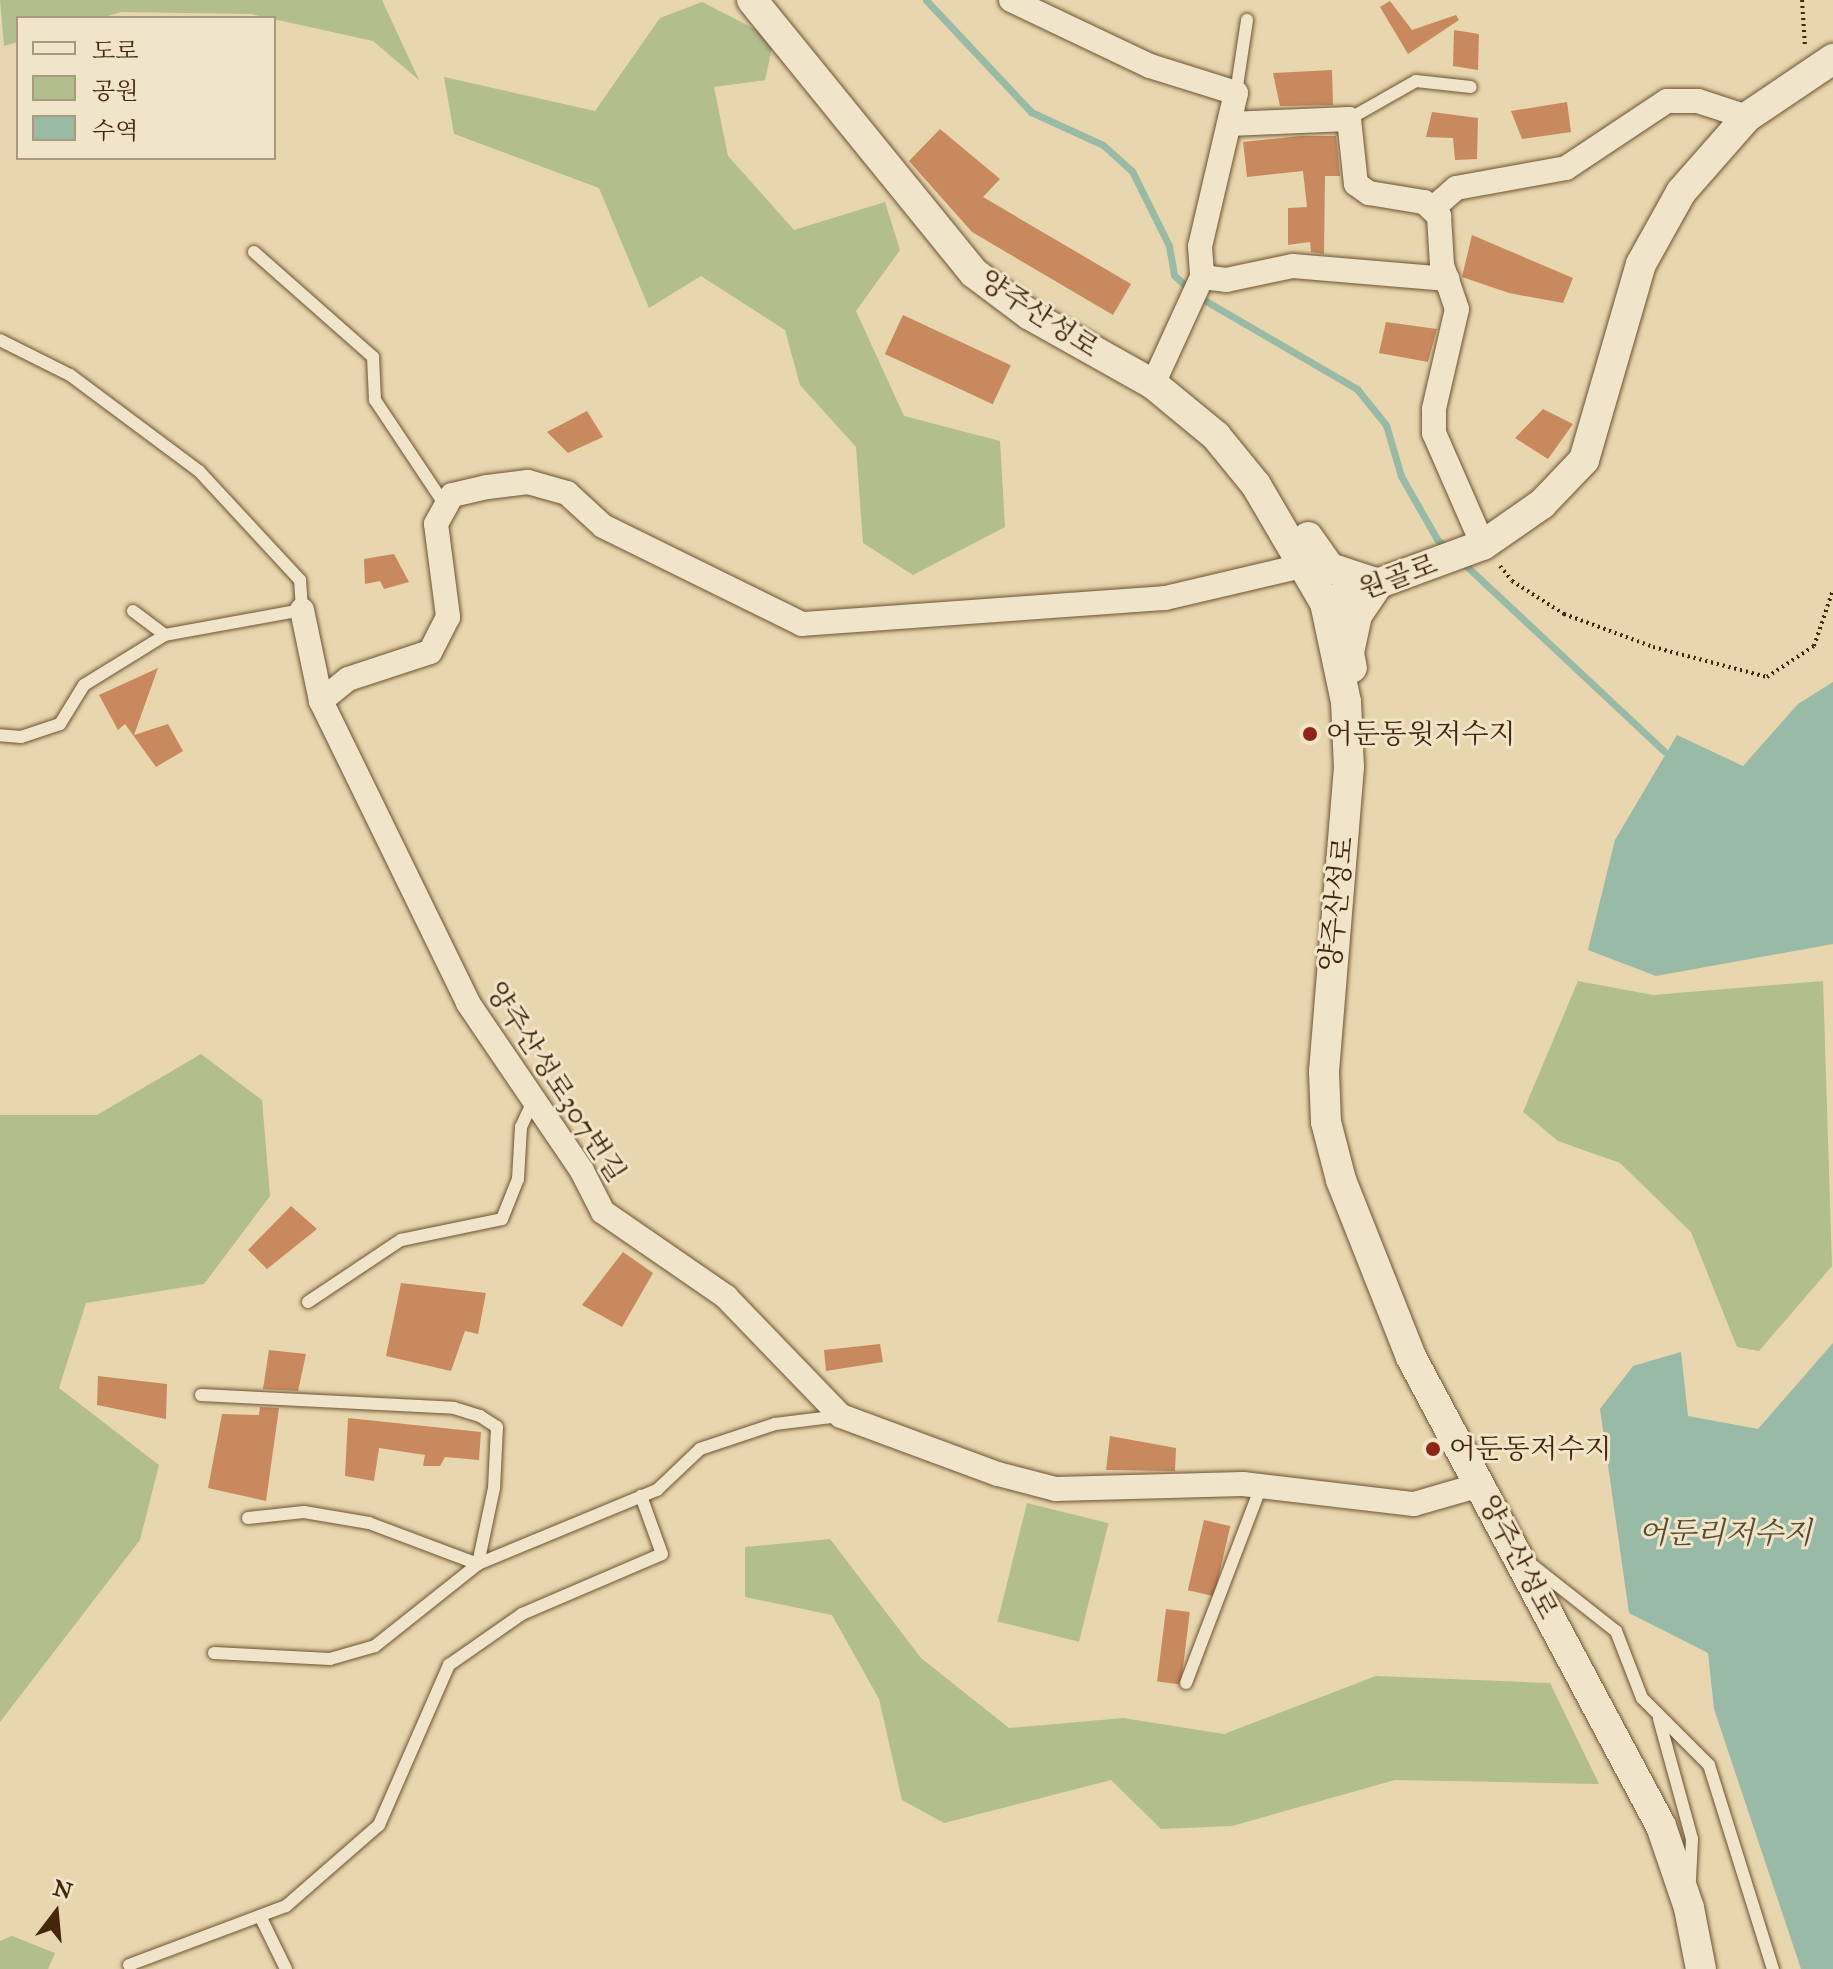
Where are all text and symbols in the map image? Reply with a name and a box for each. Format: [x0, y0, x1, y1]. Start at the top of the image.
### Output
legend [16, 16, 276, 160]
text: 도로 [92, 36, 138, 66]
text: 공원 [92, 76, 138, 106]
text: 수역 [92, 116, 138, 146]
street label: 양주산성로 [973, 263, 1105, 365]
street label: 원골로 [1354, 547, 1442, 607]
place label: 어둔동윗저수지 [1326, 717, 1515, 751]
marker: 어둔동윗저수지 [1301, 725, 1319, 743]
street label: 양주산성로 [1313, 835, 1361, 973]
street label: 양주산성로307번길 [479, 976, 633, 1188]
place label: 어둔동저수지 [1449, 1432, 1611, 1466]
marker: 어둔동저수지 [1424, 1440, 1442, 1458]
street label: 양주산성로 [1471, 1489, 1565, 1625]
water label: 어둔리저수지 [1638, 1515, 1812, 1551]
north arrow [16, 1873, 96, 1953]
text: N [50, 1874, 75, 1905]

